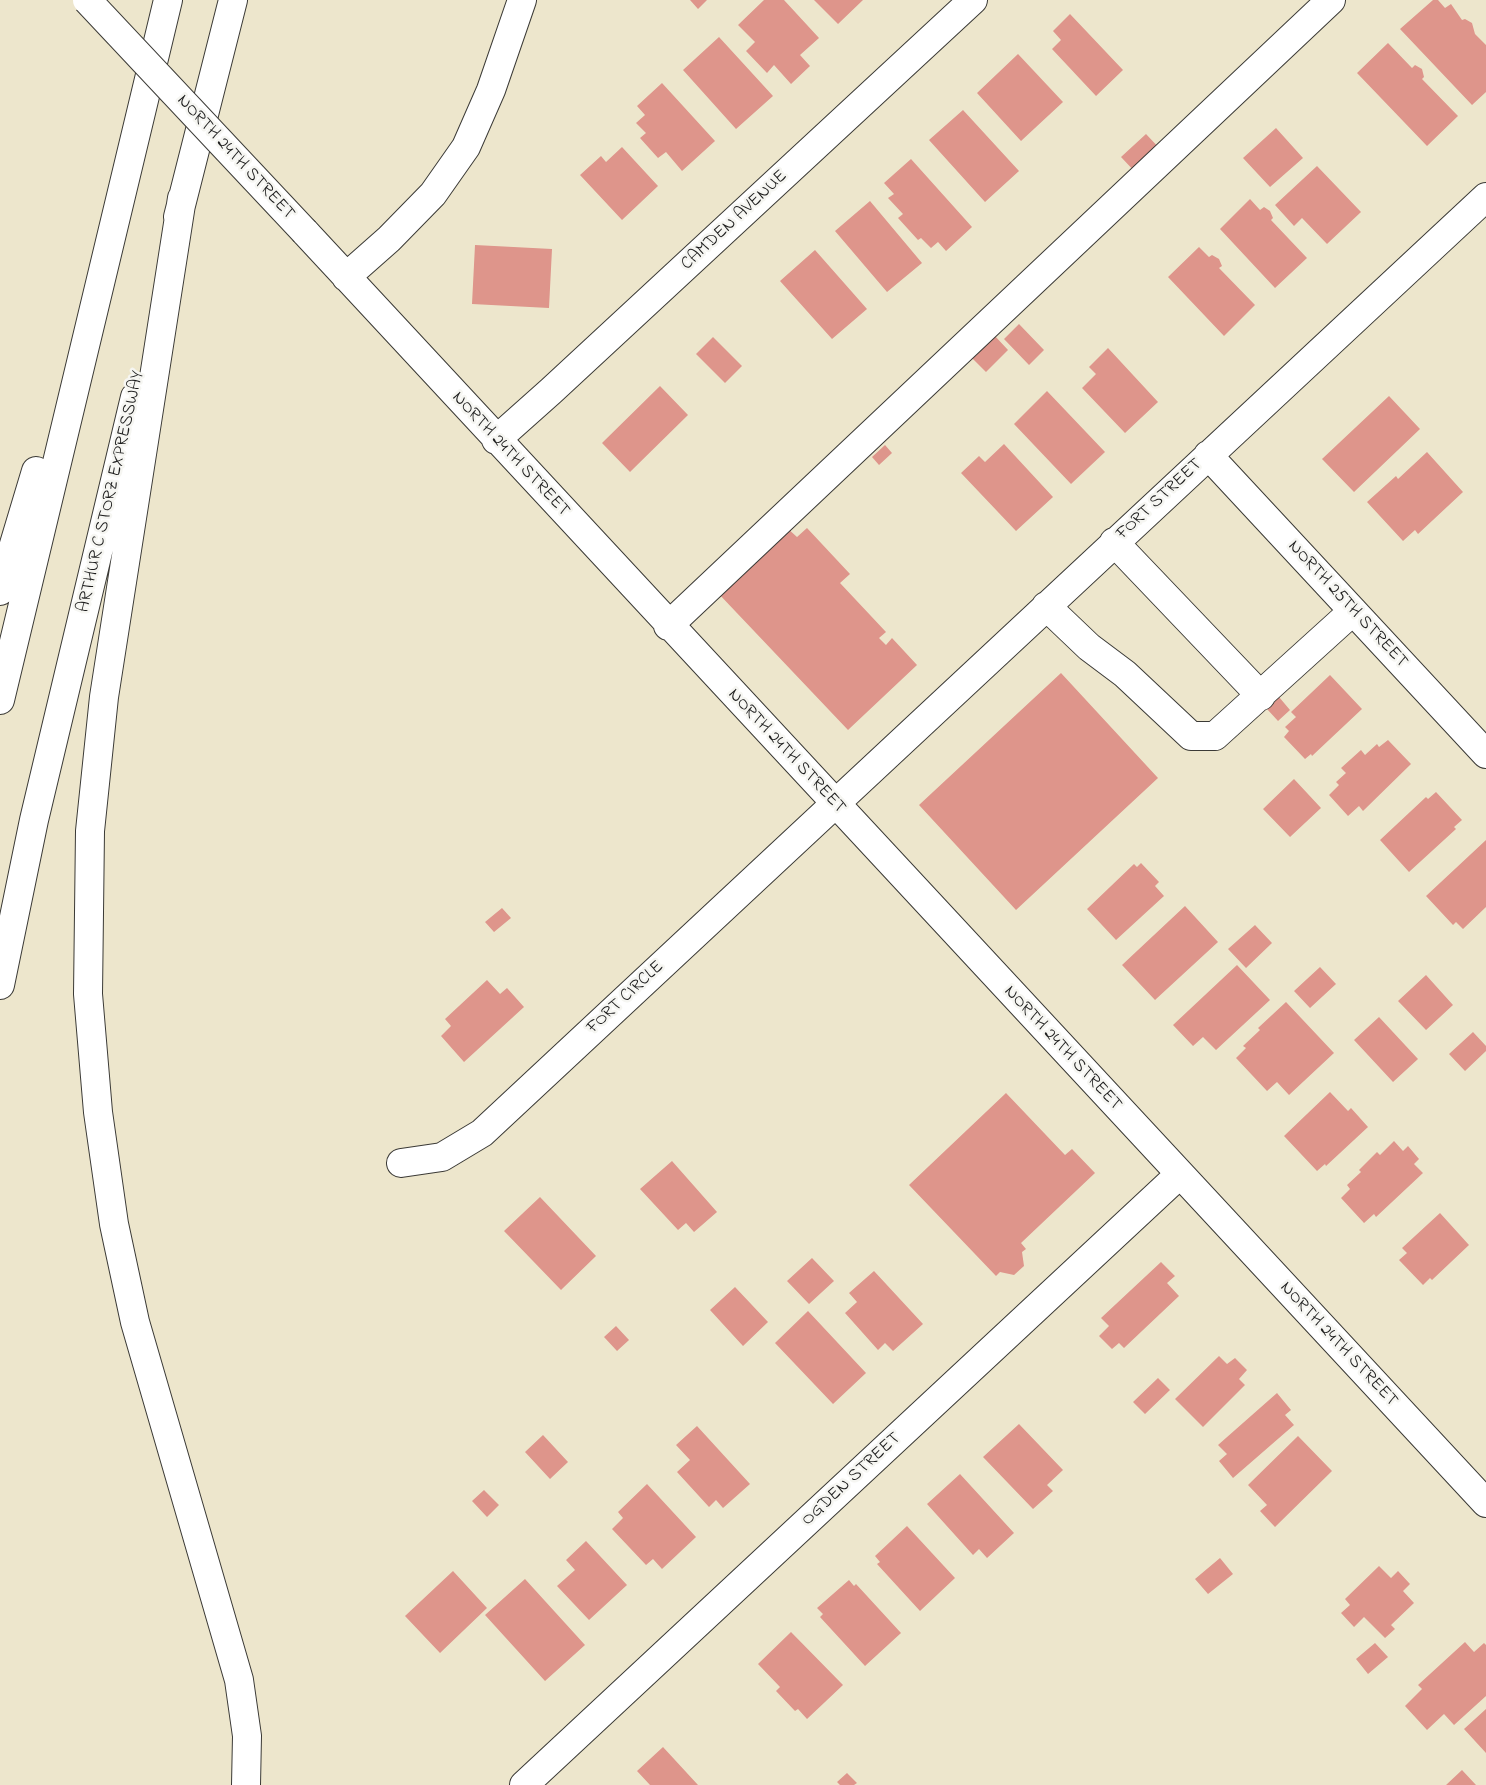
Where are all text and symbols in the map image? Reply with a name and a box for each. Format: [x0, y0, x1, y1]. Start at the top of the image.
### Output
street label: NORTH 24TH STREET [171, 91, 299, 225]
street label: CAMDEN AVENUE [677, 166, 793, 276]
street label: ARTHUR C STORZ EXPRESSWAY [74, 369, 150, 615]
street label: NORTH 24TH STREET [446, 388, 574, 522]
street label: FORT STREET [1113, 455, 1207, 545]
street label: NORTH 25TH STREET [1282, 537, 1412, 673]
street label: NORTH 24TH STREET [722, 685, 850, 819]
street label: FORT CIRCLE [583, 957, 669, 1039]
street label: NORTH 24TH STREET [998, 982, 1126, 1116]
street label: NORTH 24TH STREET [1274, 1278, 1402, 1412]
street label: OGDEN STREET [798, 1429, 906, 1531]

